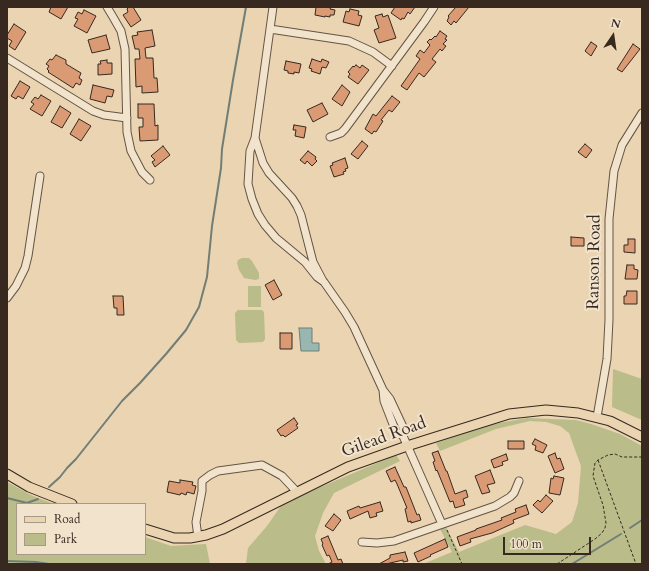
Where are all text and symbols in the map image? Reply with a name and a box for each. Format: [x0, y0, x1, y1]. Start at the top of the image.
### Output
text: N [609, 15, 622, 32]
north arrow [593, 16, 633, 56]
street label: Ranson Road [584, 214, 606, 310]
street label: Gilead Road [339, 413, 429, 463]
legend [16, 503, 146, 555]
text: Road [54, 511, 80, 527]
scale bar [505, 529, 593, 555]
text: Park [54, 531, 77, 547]
text: 100 m [510, 536, 542, 552]

